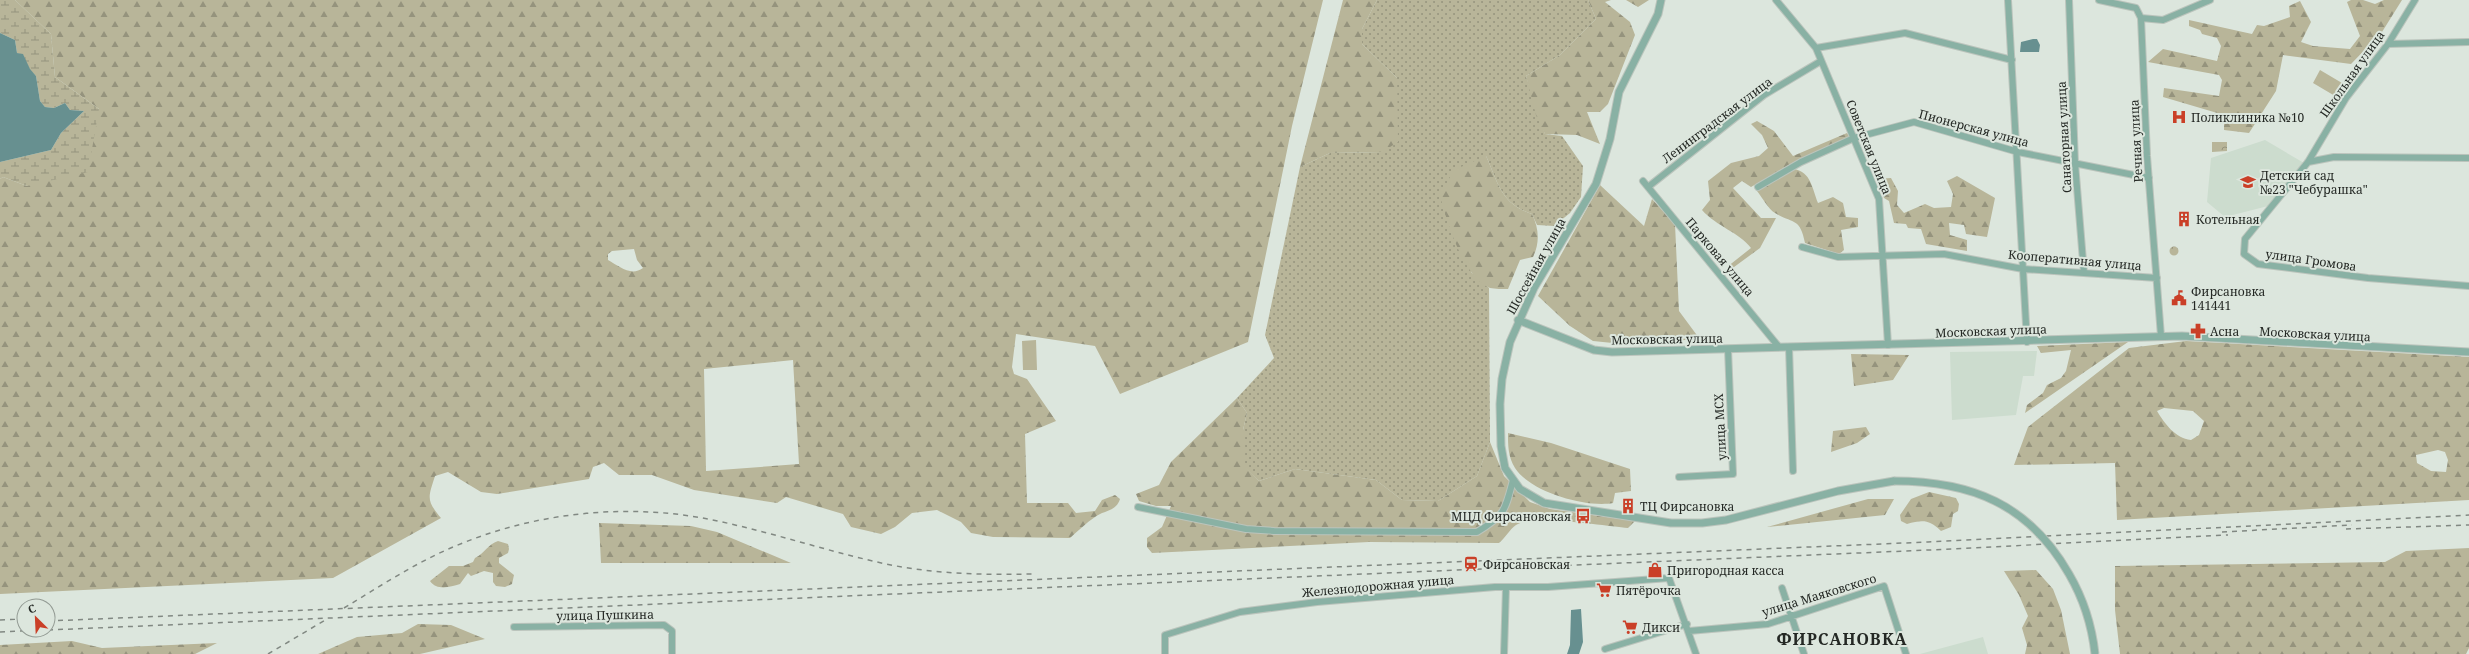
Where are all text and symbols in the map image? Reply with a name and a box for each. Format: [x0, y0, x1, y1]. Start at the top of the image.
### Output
street label: Школьная улица [2316, 27, 2388, 121]
street label: Ленинградская улица [1658, 73, 1776, 167]
street label: Санаторная улица [2053, 81, 2075, 193]
street label: Советская улица [1842, 97, 1896, 197]
street label: Речная улица [2125, 99, 2147, 183]
street label: Пионерская улица [1917, 105, 2031, 151]
hospital icon: Поликлиника №10 [2170, 108, 2188, 126]
place label: Поликлиника №10 [2191, 109, 2305, 126]
place label: Детский сад №23 "Чебурашка" [2260, 167, 2368, 198]
school or university icon: Детский сад №23 "Чебурашка" [2239, 173, 2257, 191]
building icon: Котельная [2175, 210, 2193, 228]
place label: Котельная [2196, 211, 2260, 228]
street label: Шоссейная улица [1502, 214, 1570, 317]
street label: Парковая улица [1682, 214, 1758, 300]
street label: улица Громова [2264, 245, 2358, 275]
street label: Кооперативная улица [2007, 246, 2143, 274]
place label: Фирсановка 141441 [2191, 283, 2266, 314]
public building icon: Фирсановка 141441 [2170, 289, 2188, 307]
street label: Московская улица [1935, 321, 2047, 341]
pharmacy icon: Асна [2189, 322, 2207, 340]
place label: Асна [2210, 323, 2239, 340]
street label: Московская улица [2259, 323, 2371, 345]
street label: Московская улица [1611, 330, 1723, 348]
street label: улица МСХ [1710, 393, 1730, 461]
building icon: ТЦ Фирсановка [1619, 497, 1637, 515]
place label: ТЦ Фирсановка [1640, 498, 1735, 515]
bus stop icon: МЦД Фирсановская [1574, 507, 1592, 525]
place label: МЦД Фирсановская [1451, 508, 1571, 525]
station icon: Фирсановская [1462, 555, 1480, 573]
place label: Фирсановская [1483, 556, 1570, 573]
shop icon: Пригородная касса [1646, 561, 1664, 579]
place label: Пригородная касса [1667, 562, 1784, 579]
street label: улица Маяковского [1760, 570, 1878, 620]
street label: Железнодорожная улица [1300, 571, 1455, 601]
supermarket icon: Пятёрочка [1595, 581, 1613, 599]
place label: Пятёрочка [1616, 582, 1681, 599]
north arrow [16, 598, 56, 638]
text: С [25, 600, 38, 617]
street label: улица Пушкина [556, 606, 654, 624]
supermarket icon: Дикси [1621, 618, 1639, 636]
place label: Дикси [1642, 619, 1680, 636]
district label: ФИРСАНОВКА [1776, 628, 1908, 650]

